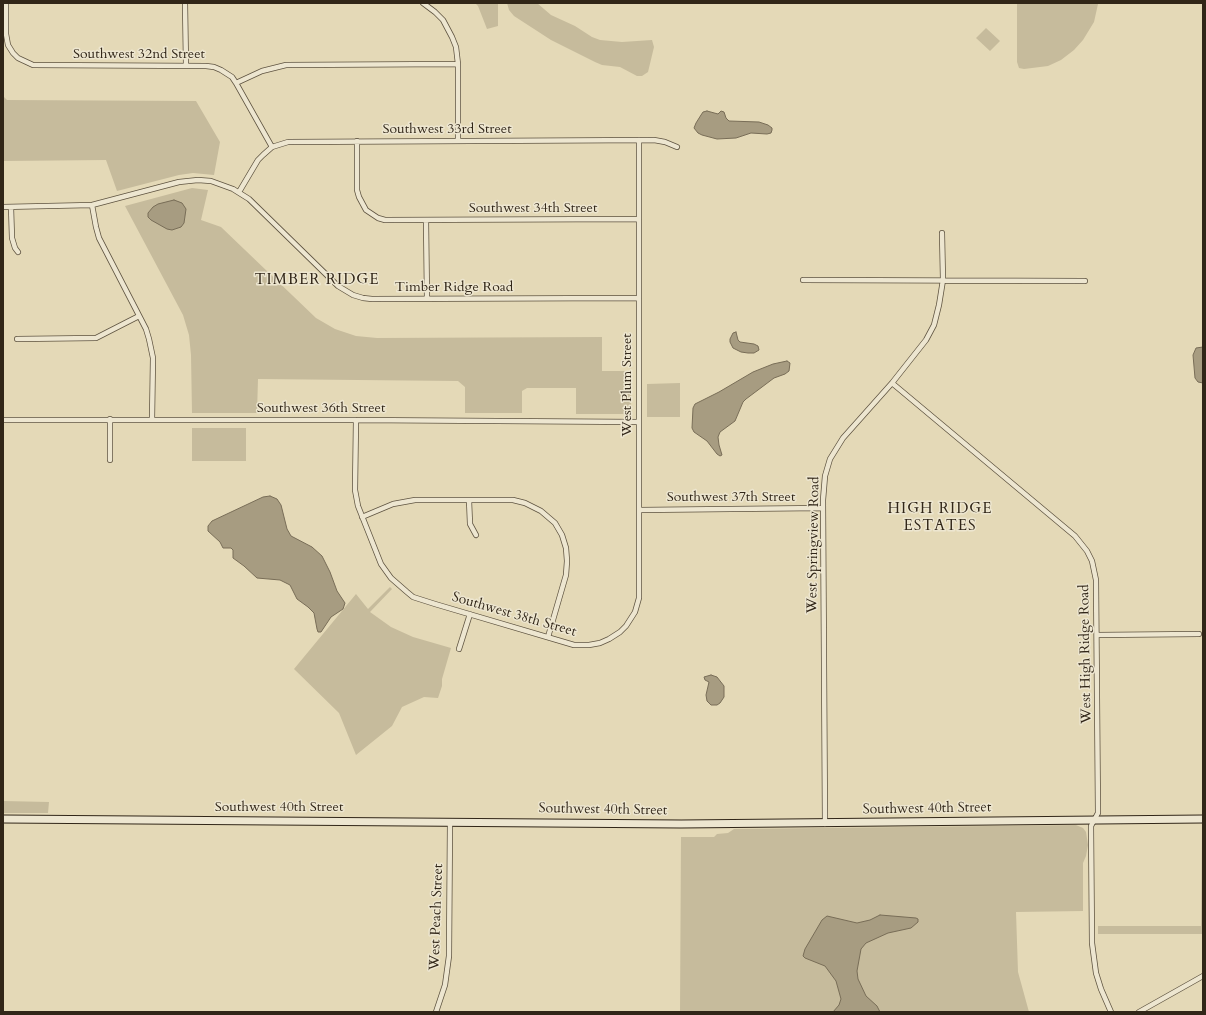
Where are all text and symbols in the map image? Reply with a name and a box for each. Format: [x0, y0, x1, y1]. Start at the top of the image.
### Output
street label: Southwest 32nd Street [73, 47, 205, 63]
street label: Southwest 33rd Street [382, 122, 512, 138]
street label: Southwest 34th Street [469, 201, 597, 217]
district label: TIMBER RIDGE [255, 272, 379, 290]
street label: Timber Ridge Road [395, 280, 513, 296]
street label: West Plum Street [620, 333, 636, 437]
street label: Southwest 36th Street [257, 401, 385, 417]
street label: West Springview Road [804, 476, 824, 614]
street label: Southwest 37th Street [667, 490, 795, 506]
district label: HIGH RIDGE ESTATES [888, 501, 992, 536]
street label: West High Ridge Road [1076, 584, 1096, 724]
street label: Southwest 38th Street [450, 589, 578, 641]
street label: Southwest 40th Street [863, 799, 991, 819]
street label: Southwest 40th Street [215, 800, 343, 816]
street label: Southwest 40th Street [539, 800, 667, 820]
street label: West Peach Street [427, 863, 447, 971]

